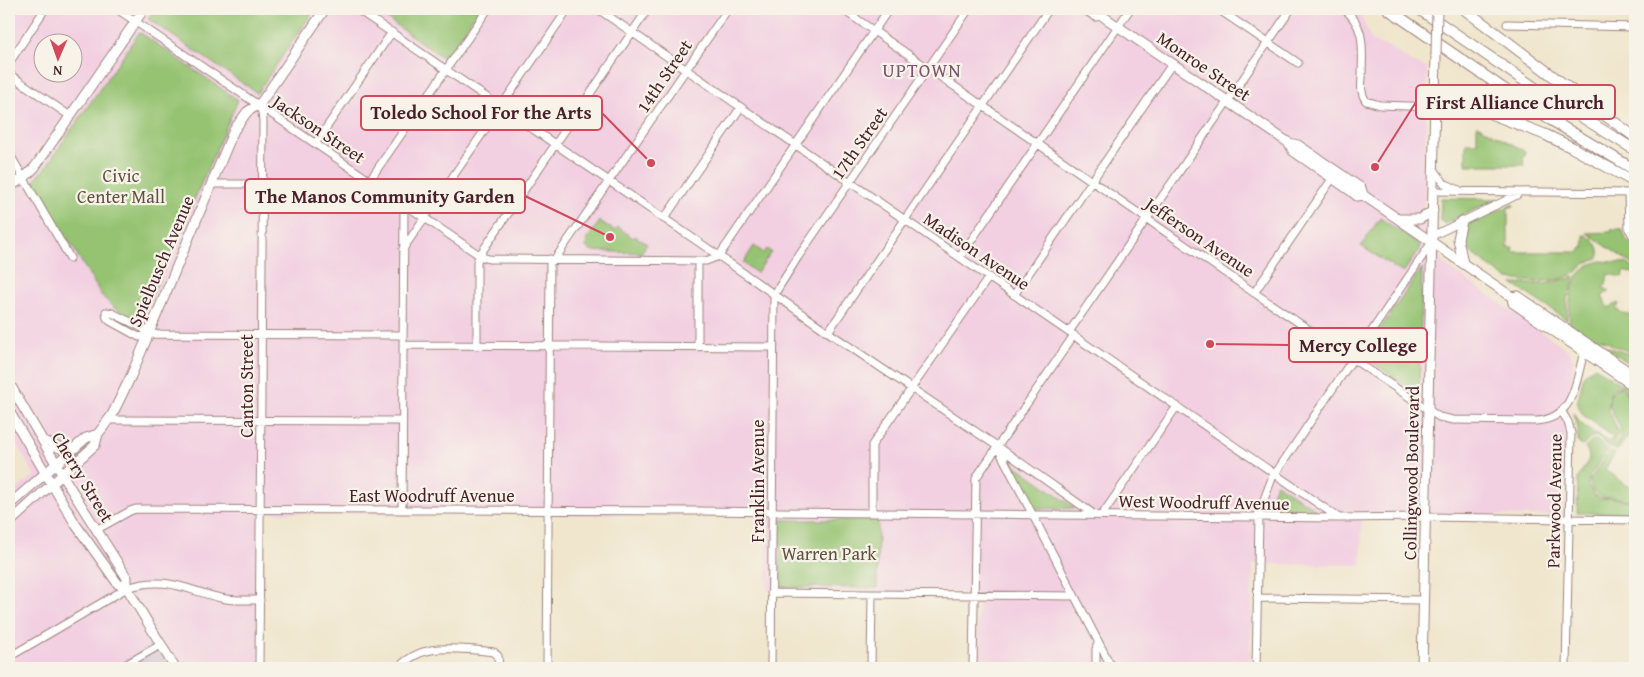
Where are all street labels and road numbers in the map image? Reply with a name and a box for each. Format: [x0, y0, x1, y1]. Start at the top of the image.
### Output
street label: Monroe Street [1152, 25, 1257, 108]
street label: 14th Street [630, 33, 699, 118]
street label: Jackson Street [265, 87, 371, 170]
street label: 17th Street [824, 101, 894, 185]
street label: Jefferson Avenue [1138, 189, 1260, 284]
street label: Spielbusch Avenue [121, 191, 201, 331]
street label: Madison Avenue [918, 205, 1036, 297]
street label: Canton Street [233, 334, 260, 438]
street label: Collingwood Boulevard [1396, 385, 1426, 560]
street label: Franklin Avenue [744, 419, 771, 543]
street label: Cherry Street [45, 426, 121, 528]
street label: Parkwood Avenue [1539, 434, 1569, 568]
street label: East Woodruff Avenue [349, 482, 515, 509]
street label: West Woodruff Avenue [1118, 487, 1290, 517]

